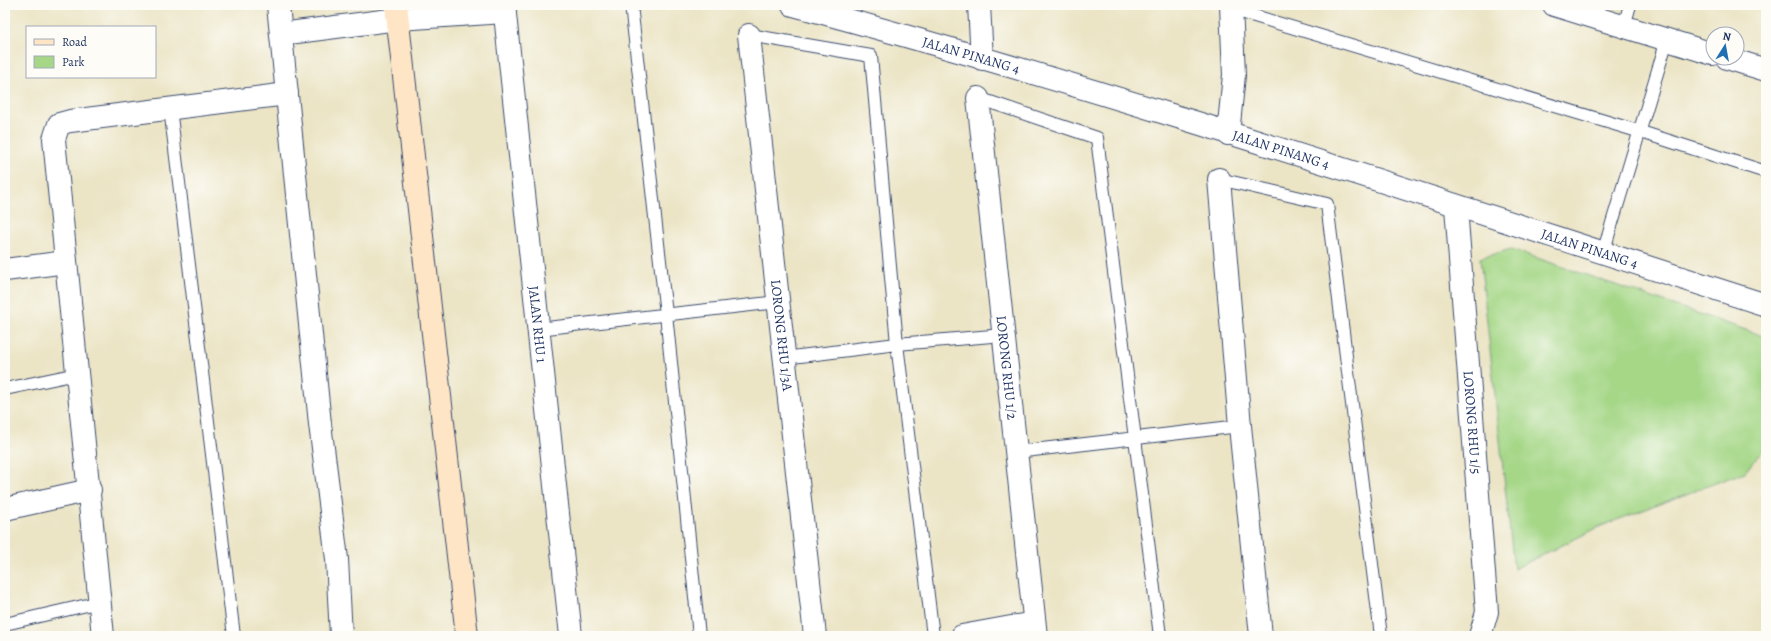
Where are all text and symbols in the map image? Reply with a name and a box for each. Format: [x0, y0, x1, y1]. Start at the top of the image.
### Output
legend [26, 26, 156, 78]
north arrow [1705, 26, 1745, 66]
text: N [1721, 29, 1732, 45]
street label: JALAN PINANG 4 [920, 32, 1022, 78]
text: Road [62, 34, 88, 50]
text: Park [62, 54, 85, 70]
street label: JALAN PINANG 4 [1230, 125, 1332, 174]
street label: JALAN PINANG 4 [1539, 224, 1640, 273]
street label: LORONG RHU 1/3A [766, 278, 798, 393]
street label: JALAN RHU 1 [524, 285, 551, 364]
street label: LORONG RHU 1/2 [992, 314, 1022, 421]
street label: LORONG RHU 1/5 [1459, 370, 1486, 475]

